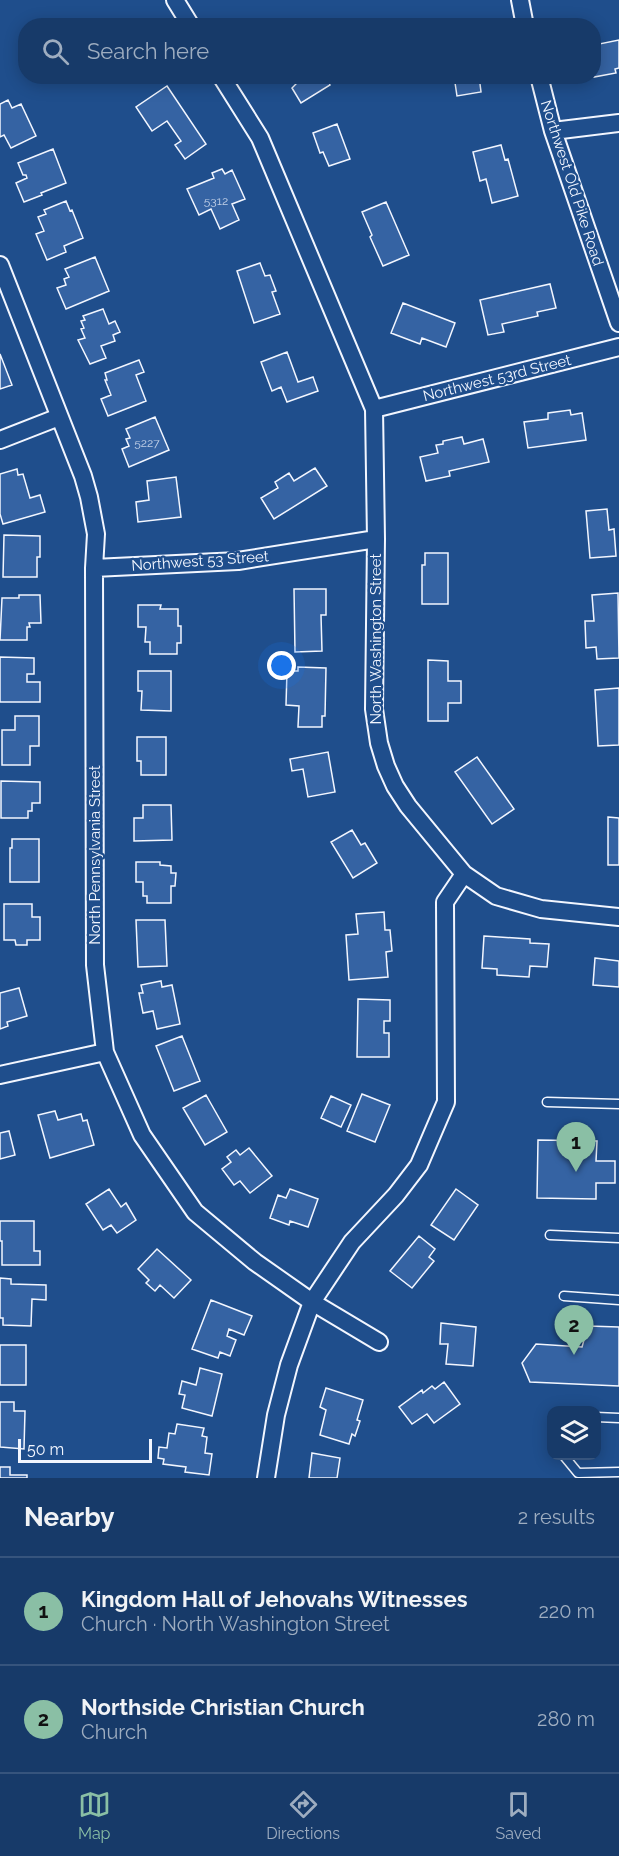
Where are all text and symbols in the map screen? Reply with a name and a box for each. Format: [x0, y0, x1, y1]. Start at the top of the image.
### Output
search box [18, 18, 601, 84]
icon: search [39, 35, 72, 68]
text: Search here [87, 38, 209, 64]
street label: Northwest Old Pike Road [537, 98, 607, 268]
house number: 5312 [204, 194, 228, 208]
street label: Northwest 53rd Street [421, 351, 573, 405]
house number: 5227 [134, 436, 160, 450]
street label: Northwest 53 Street [131, 547, 269, 575]
street label: North Washington Street [367, 553, 385, 725]
your location [267, 651, 296, 680]
street label: North Pennsylvania Street [86, 765, 104, 945]
pin: 1 [556, 1122, 596, 1172]
pin: 2 [554, 1306, 594, 1355]
map controls [547, 1406, 601, 1460]
button: layers [547, 1406, 601, 1460]
scale bar [18, 1436, 152, 1464]
text: 50 m [27, 1440, 64, 1459]
text: Nearby [24, 1502, 114, 1532]
text: 2 results [518, 1505, 595, 1529]
text: Kingdom Hall of Jehovahs Witnesses [81, 1586, 468, 1612]
text: 1 [39, 1599, 48, 1623]
text: 220 m [538, 1599, 595, 1623]
text: Church · North Washington Street [81, 1612, 390, 1636]
text: Northside Christian Church [81, 1694, 365, 1720]
text: 2 [38, 1707, 49, 1731]
text: 280 m [537, 1707, 595, 1731]
text: Church [81, 1720, 148, 1744]
tab: Map [78, 1788, 111, 1843]
tab: Directions [266, 1788, 340, 1843]
tab: Saved [495, 1788, 541, 1843]

